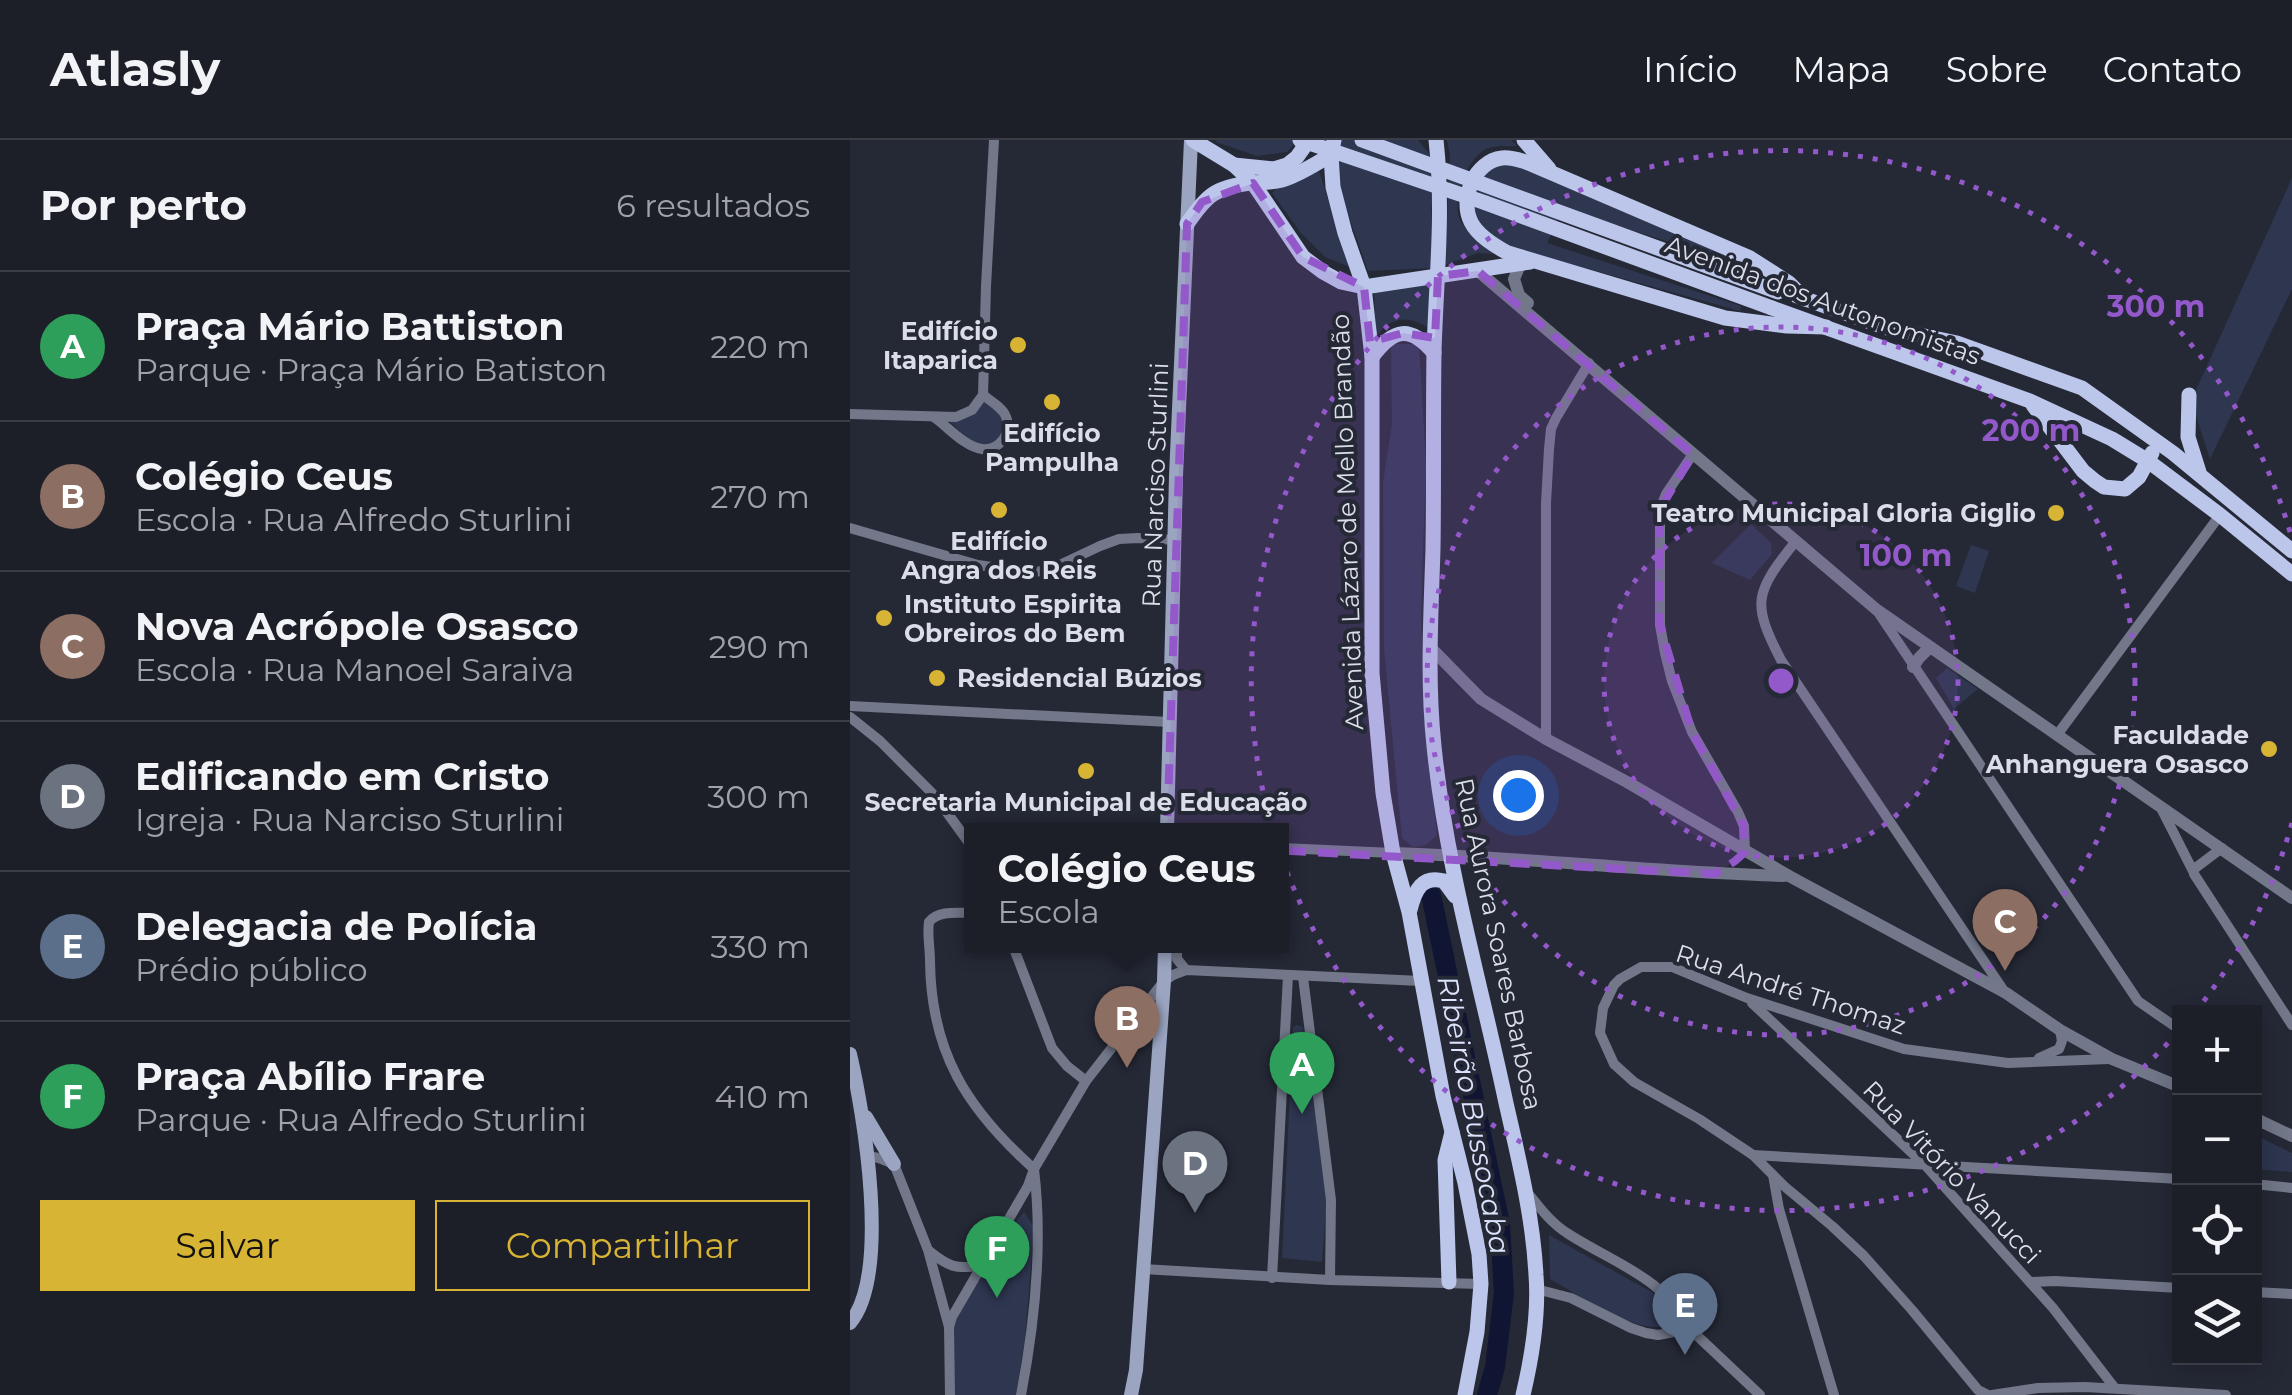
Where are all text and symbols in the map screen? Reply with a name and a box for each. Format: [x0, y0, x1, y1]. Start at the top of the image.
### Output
text: Atlasly [50, 40, 220, 98]
text: Início [1643, 48, 1737, 91]
text: Mapa [1792, 48, 1891, 91]
text: Sobre [1946, 48, 2048, 91]
text: Contato [2103, 48, 2242, 91]
text: Por perto [40, 179, 247, 231]
text: 6 resultados [616, 186, 810, 225]
street label: Avenida dos Autonomistas [1661, 229, 1985, 371]
text: 300 m [2106, 288, 2205, 325]
text: Praça Mário Battiston [135, 303, 564, 350]
street label: Avenida Lázaro de Mello Brandão [1325, 313, 1369, 731]
place label: Edifício Itaparica [883, 316, 998, 375]
text: A [60, 327, 85, 366]
text: 220 m [710, 327, 810, 366]
marker: Edifício Itaparica [1007, 334, 1029, 356]
text: Parque · Praça Mário Batiston [135, 350, 608, 389]
street label: Rua Narciso Sturlini [1136, 362, 1174, 608]
marker: Edifício Pampulha [1041, 391, 1063, 413]
text: 200 m [1982, 412, 2080, 449]
place label: Edifício Pampulha [985, 418, 1119, 477]
text: Colégio Ceus [135, 453, 393, 500]
text: B [60, 477, 85, 516]
text: 270 m [710, 477, 810, 516]
place label: Teatro Municipal Gloria Giglio [1651, 498, 2036, 528]
marker: Edifício Angra dos Reis [988, 499, 1010, 521]
text: Escola · Rua Alfredo Sturlini [135, 500, 572, 539]
marker: Teatro Municipal Gloria Giglio [2045, 502, 2067, 524]
place label: Edifício Angra dos Reis [900, 526, 1097, 585]
text: 100 m [1860, 537, 1952, 574]
place label: Instituto Espirita Obreiros do Bem [904, 589, 1125, 648]
text: Nova Acrópole Osasco [135, 603, 579, 650]
marker: Instituto Espirita Obreiros do Bem [873, 607, 895, 629]
text: C [61, 627, 84, 666]
text: 290 m [709, 627, 810, 666]
text: Escola · Rua Manoel Saraiva [135, 650, 574, 689]
place label: Residencial Búzios [957, 663, 1202, 693]
centre of rings [1763, 663, 1799, 699]
marker: Residencial Búzios [926, 667, 948, 689]
place label: Faculdade Anhanguera Osasco [1985, 720, 2249, 779]
marker: Faculdade Anhanguera Osasco [2258, 738, 2280, 760]
text: Edificando em Cristo [135, 753, 549, 800]
marker: Secretaria Municipal de Educação [1075, 760, 1097, 782]
your location [1493, 770, 1544, 821]
street label: Rua Aurora Soares Barbosa [1449, 775, 1549, 1113]
text: D [59, 777, 86, 816]
text: 300 m [707, 777, 810, 816]
place label: Secretaria Municipal de Educação [865, 787, 1307, 817]
text: Igreja · Rua Narciso Sturlini [135, 800, 564, 839]
popup [964, 823, 1289, 953]
text: Colégio Ceus [998, 845, 1255, 892]
pin: C [1972, 888, 2038, 971]
text: Escola [998, 892, 1100, 931]
text: Delegacia de Polícia [135, 903, 537, 950]
text: E [62, 927, 83, 966]
text: 330 m [711, 927, 810, 966]
street label: Rua André Thomaz [1672, 938, 1910, 1040]
text: Prédio público [135, 950, 368, 989]
water label: Ribeirão Bussocaba [1430, 973, 1518, 1257]
pin: B [1094, 986, 1160, 1068]
map controls [2172, 1005, 2262, 1365]
button: + [2172, 1005, 2262, 1095]
pin: A [1270, 1032, 1334, 1114]
text: Praça Abílio Frare [135, 1053, 485, 1100]
street label: Rua Vitório Vanucci [1857, 1074, 2047, 1270]
text: F [62, 1077, 83, 1116]
text: 410 m [715, 1077, 810, 1116]
button: − [2172, 1095, 2262, 1185]
text: Parque · Rua Alfredo Sturlini [135, 1100, 587, 1139]
pin: D [1162, 1130, 1228, 1213]
button: locate [2172, 1185, 2262, 1275]
button: Salvar [40, 1200, 415, 1291]
button: Compartilhar [435, 1200, 810, 1291]
pin: F [964, 1216, 1030, 1298]
pin: E [1652, 1272, 1718, 1355]
button: layers [2172, 1275, 2262, 1365]

